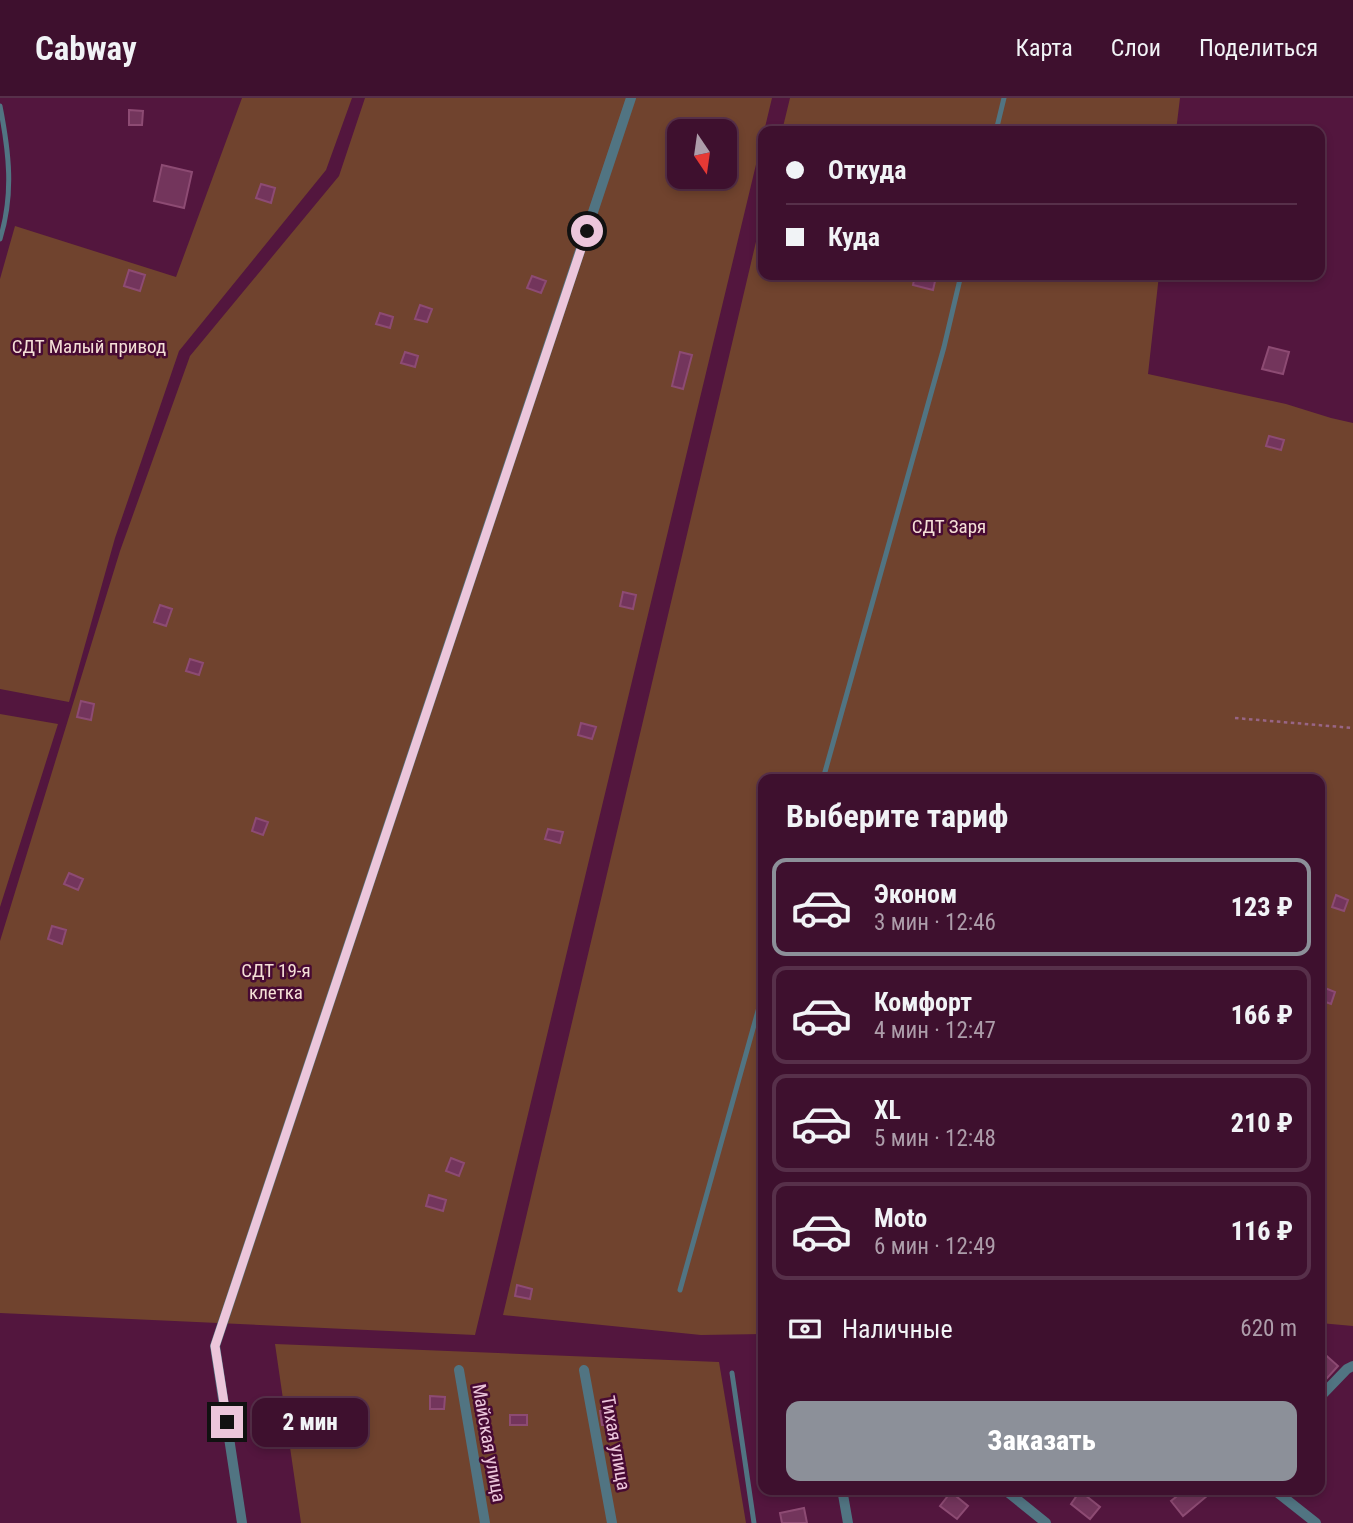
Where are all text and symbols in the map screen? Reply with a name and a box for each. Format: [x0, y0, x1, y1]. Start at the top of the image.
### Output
text: Cabway [35, 29, 137, 68]
text: Карта [1015, 34, 1073, 62]
text: Слои [1111, 34, 1161, 62]
text: Поделиться [1199, 34, 1318, 62]
north arrow [667, 119, 737, 189]
map controls [667, 119, 737, 189]
text: Откуда [828, 155, 906, 185]
route start [571, 215, 603, 247]
text: Куда [828, 222, 880, 252]
park label: СДТ Малый привод [12, 335, 166, 358]
park label: СДТ Заря [912, 515, 986, 538]
text: Выберите тариф [786, 797, 1008, 835]
icon: car [790, 876, 853, 939]
text: Эконом [874, 879, 957, 909]
text: 123 ₽ [1231, 892, 1293, 922]
text: 3 мин · 12:46 [874, 909, 996, 936]
park label: СДТ 19-я клетка [241, 959, 311, 1004]
icon: car [790, 984, 853, 1047]
text: Комфорт [874, 987, 972, 1017]
text: 166 ₽ [1231, 1000, 1293, 1030]
text: 4 мин · 12:47 [874, 1017, 996, 1044]
icon: car [790, 1092, 853, 1155]
text: XL [874, 1095, 901, 1125]
text: 210 ₽ [1231, 1108, 1293, 1138]
text: 5 мин · 12:48 [874, 1125, 996, 1152]
icon: car [790, 1200, 853, 1263]
text: Moto [874, 1203, 927, 1233]
text: 116 ₽ [1231, 1216, 1293, 1246]
text: 6 мин · 12:49 [874, 1233, 996, 1260]
icon: cash [786, 1310, 824, 1348]
text: Наличные [842, 1314, 953, 1344]
text: 620 m [1240, 1315, 1297, 1342]
street label: Майская улица [467, 1382, 511, 1504]
street label: Тихая улица [596, 1394, 636, 1492]
callout: 2 мин [252, 1398, 367, 1446]
button: Заказать [786, 1401, 1297, 1481]
route end [211, 1406, 243, 1438]
text: 2 мин [282, 1409, 338, 1436]

